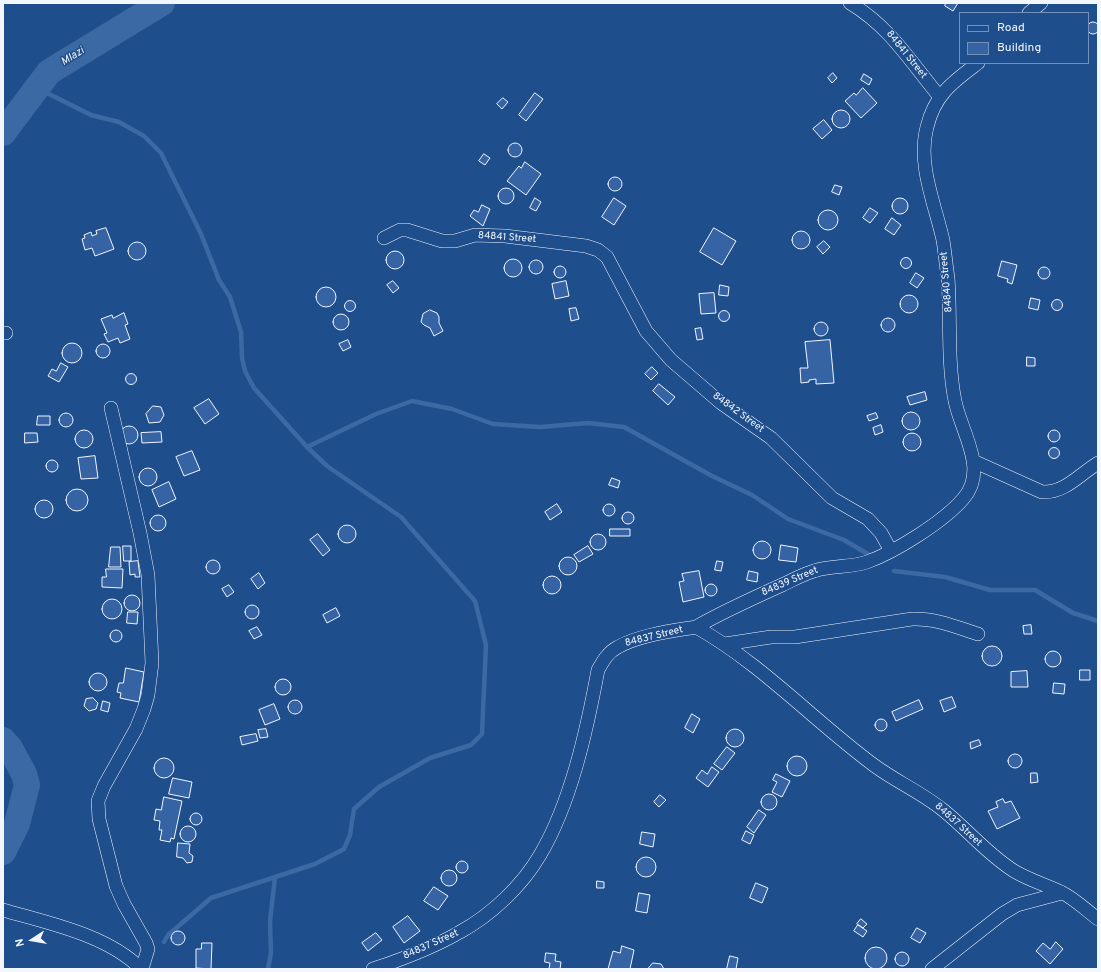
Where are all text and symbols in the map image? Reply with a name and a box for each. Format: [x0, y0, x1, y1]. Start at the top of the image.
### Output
legend [959, 12, 1089, 64]
text: Road [997, 20, 1025, 36]
street label: 84841 Street [883, 29, 929, 81]
text: Building [997, 40, 1041, 56]
water label: Mlazi [59, 45, 87, 69]
street label: 84841 Street [478, 230, 536, 246]
street label: 84840 Street [938, 251, 956, 313]
street label: 84842 Street [710, 390, 766, 436]
street label: 84839 Street [760, 565, 820, 599]
street label: 84837 Street [624, 624, 684, 650]
street label: 84837 Street [932, 801, 984, 849]
north arrow [12, 920, 52, 960]
street label: 84837 Street [401, 927, 461, 963]
text: N [13, 937, 28, 948]

